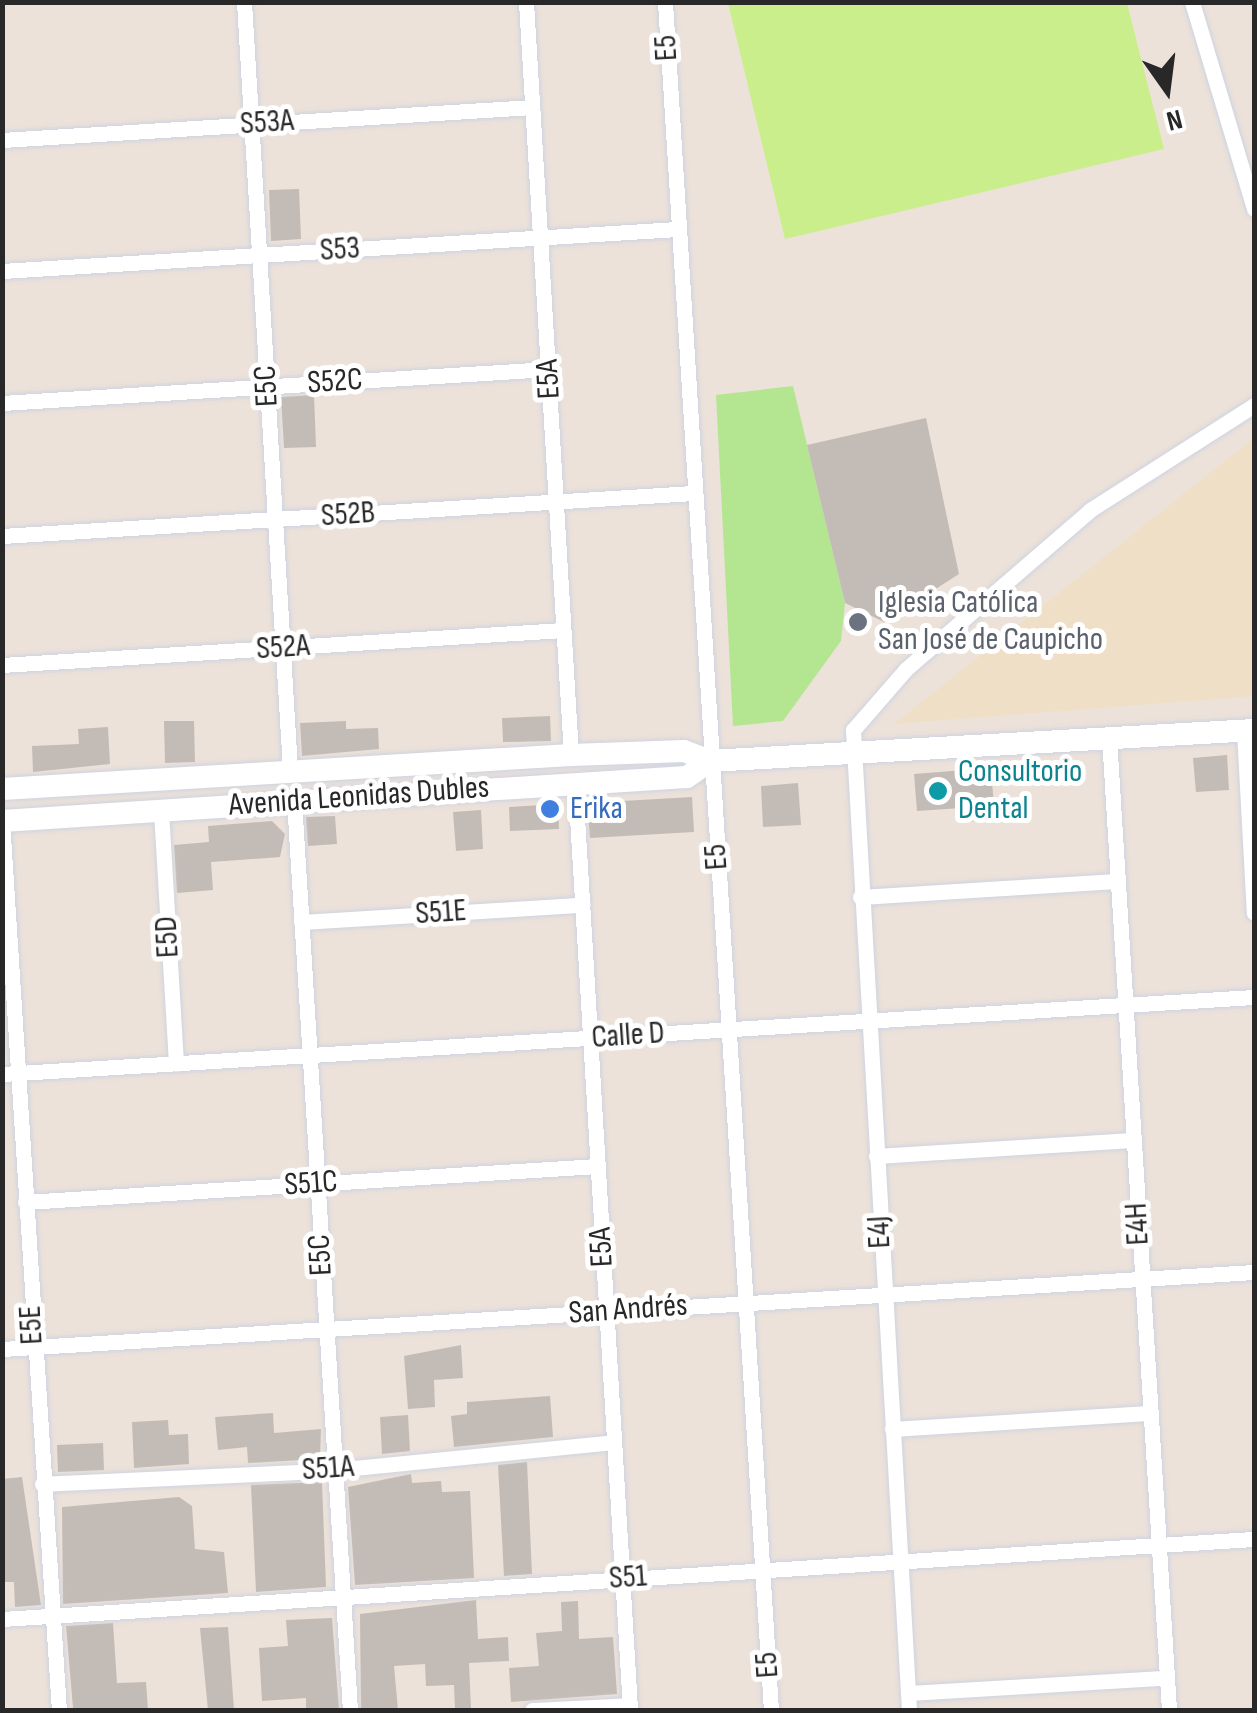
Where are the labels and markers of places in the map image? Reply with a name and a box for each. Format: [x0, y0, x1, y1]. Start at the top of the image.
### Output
place label: Iglesia Católica San José de Caupicho [878, 585, 1103, 660]
marker: Iglesia Católica San José de Caupicho [847, 611, 869, 633]
place label: Consultorio Dental [958, 754, 1082, 829]
marker: Consultorio Dental [927, 780, 949, 802]
place label: Erika [570, 790, 623, 828]
marker: Erika [539, 798, 561, 820]

